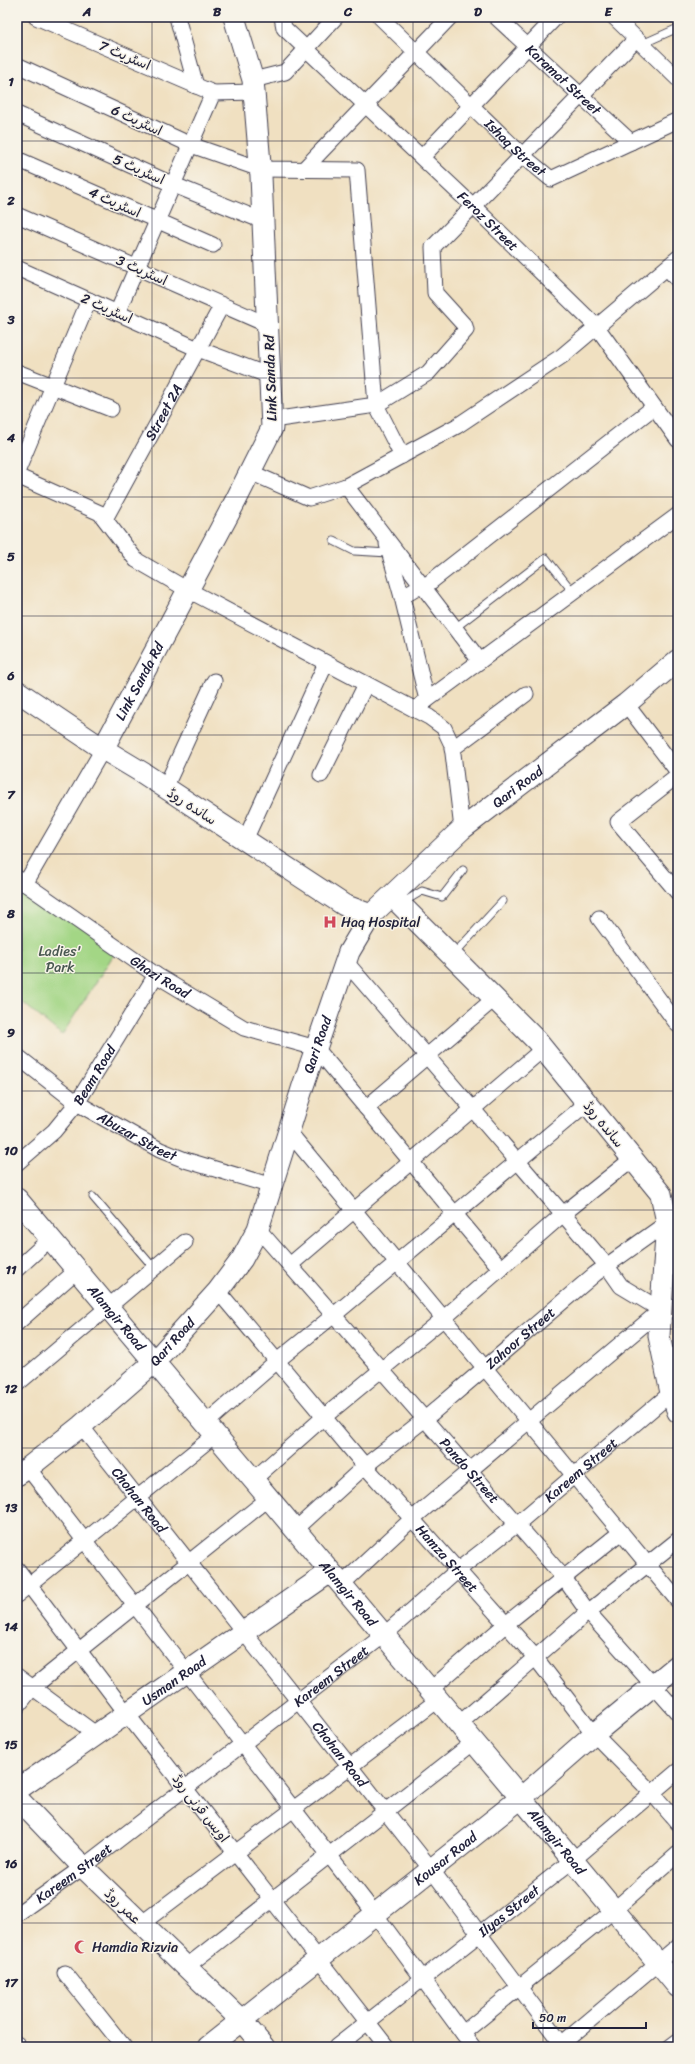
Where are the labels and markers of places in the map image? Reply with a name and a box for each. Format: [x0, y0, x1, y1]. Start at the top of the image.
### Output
place label: Haq Hospital [341, 910, 421, 935]
hospital icon: Haq Hospital [322, 914, 338, 930]
place label: Hamdia Rizvia [92, 1935, 178, 1960]
mosque icon: Hamdia Rizvia [73, 1939, 89, 1955]

